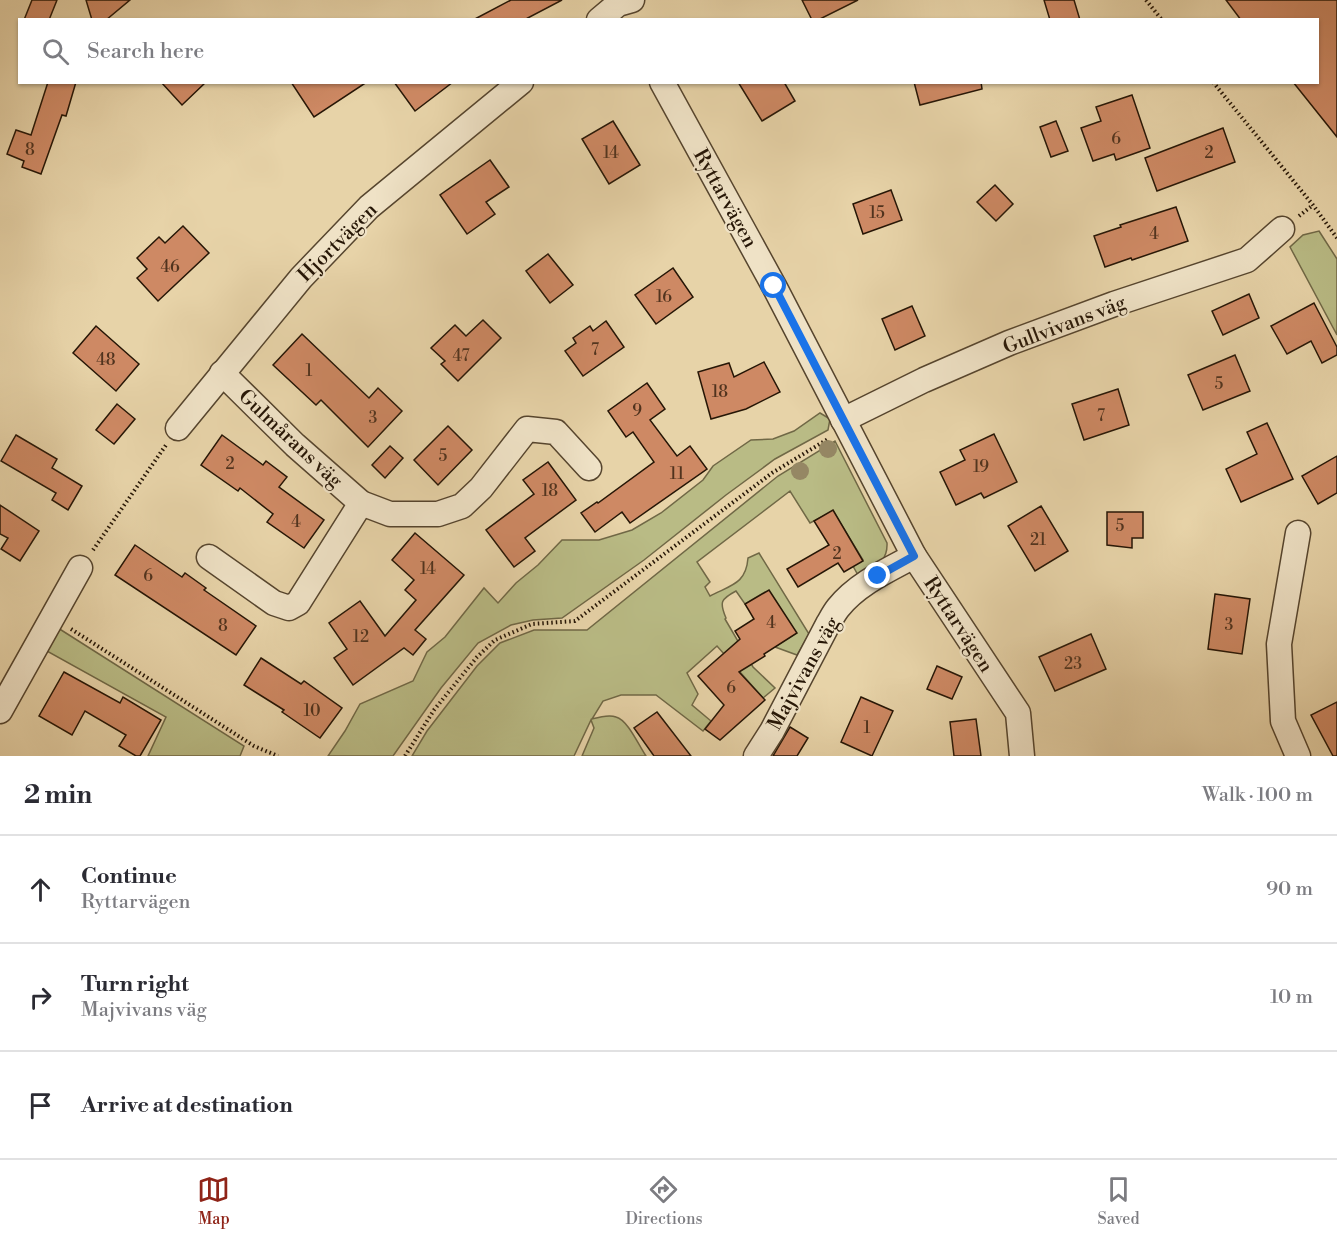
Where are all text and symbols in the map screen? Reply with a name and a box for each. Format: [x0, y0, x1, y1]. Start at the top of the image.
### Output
search box [18, 18, 1319, 84]
icon: search [39, 35, 72, 68]
text: Search here [87, 38, 204, 65]
house number: 6 [1111, 129, 1121, 149]
house number: 8 [25, 140, 35, 160]
house number: 14 [603, 143, 619, 163]
house number: 2 [1204, 143, 1214, 163]
street label: Ryttarvägen [687, 145, 762, 253]
street label: Hjortvägen [293, 198, 383, 288]
house number: 15 [869, 203, 885, 223]
house number: 4 [1149, 224, 1159, 244]
house number: 46 [160, 257, 180, 277]
route start [760, 272, 786, 298]
house number: 16 [656, 287, 672, 307]
street label: Gullvivans väg [999, 290, 1130, 360]
house number: 7 [591, 340, 599, 360]
house number: 47 [453, 346, 469, 366]
house number: 48 [96, 350, 116, 370]
house number: 1 [306, 361, 313, 381]
house number: 5 [1215, 374, 1224, 394]
house number: 18 [712, 382, 728, 402]
street label: Gulmårans väg [233, 384, 348, 494]
house number: 9 [632, 401, 642, 421]
house number: 7 [1097, 406, 1105, 426]
house number: 3 [369, 408, 378, 428]
house number: 5 [439, 446, 448, 466]
house number: 2 [225, 454, 235, 474]
house number: 19 [973, 457, 989, 477]
house number: 11 [670, 464, 684, 484]
house number: 18 [542, 481, 558, 501]
house number: 4 [291, 512, 301, 532]
house number: 5 [1116, 516, 1125, 536]
house number: 21 [1030, 530, 1046, 550]
house number: 2 [832, 544, 842, 564]
house number: 14 [420, 559, 436, 579]
route end [864, 562, 890, 588]
house number: 6 [143, 566, 153, 586]
street label: Ryttarvägen [917, 572, 998, 678]
street label: Majvivans väg [763, 612, 846, 735]
house number: 4 [766, 613, 776, 633]
house number: 3 [1225, 615, 1234, 635]
house number: 8 [218, 616, 228, 636]
house number: 12 [353, 627, 369, 647]
house number: 23 [1064, 654, 1082, 674]
house number: 6 [726, 678, 736, 698]
house number: 10 [304, 701, 321, 721]
house number: 1 [864, 718, 871, 738]
text: 2 min [24, 779, 92, 811]
text: Walk · 100 m [1202, 783, 1313, 808]
text: Continue [81, 863, 177, 890]
icon: ahead [24, 873, 57, 906]
text: 90 m [1266, 877, 1313, 902]
text: Ryttarvägen [81, 890, 190, 915]
text: Turn right [81, 971, 189, 998]
icon: right [24, 981, 57, 1014]
text: 10 m [1270, 985, 1313, 1010]
text: Majvivans väg [81, 998, 207, 1023]
icon: arrive [24, 1089, 57, 1122]
text: Arrive at destination [81, 1092, 293, 1119]
tab: Map [197, 1173, 230, 1229]
tab: Directions [625, 1173, 703, 1229]
tab: Saved [1097, 1173, 1140, 1229]

